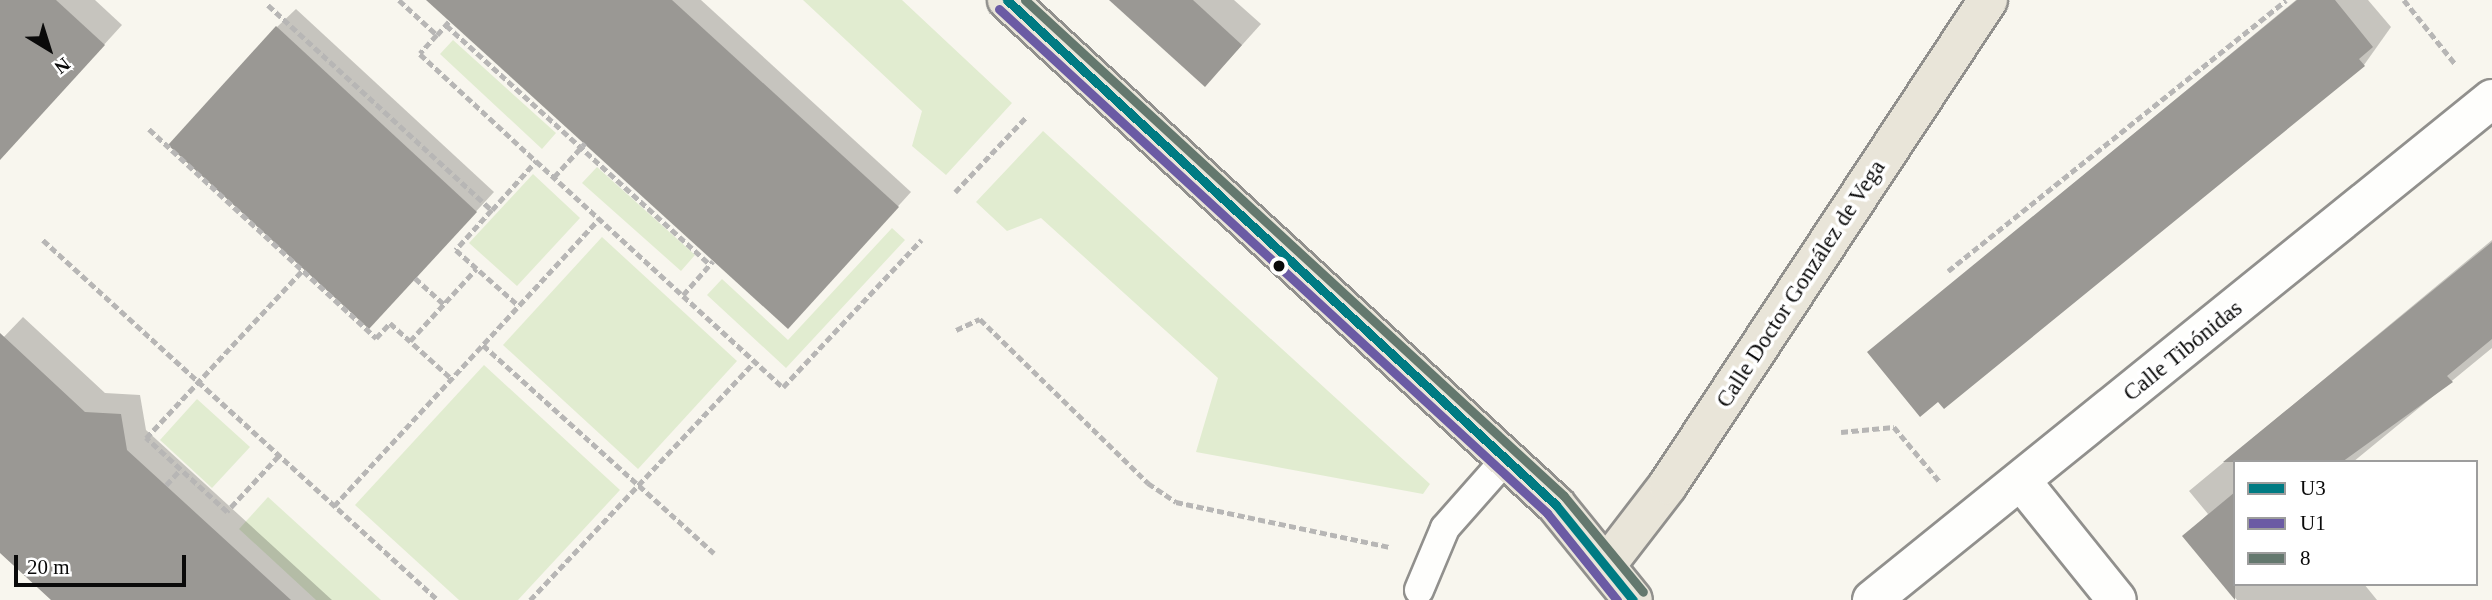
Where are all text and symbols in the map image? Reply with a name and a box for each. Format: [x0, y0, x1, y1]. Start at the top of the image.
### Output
north arrow [14, 14, 84, 84]
text: N [50, 53, 74, 78]
street label: Calle Doctor González de Vega [1710, 155, 1892, 413]
unlabelled marker [1272, 259, 1286, 273]
street label: Calle Tibónidas [2118, 295, 2248, 407]
legend [2233, 460, 2478, 586]
text: U3 [2300, 476, 2326, 500]
text: U1 [2300, 511, 2326, 535]
scale bar [18, 540, 189, 584]
text: 8 [2300, 546, 2311, 570]
text: 20 m [27, 555, 70, 579]

